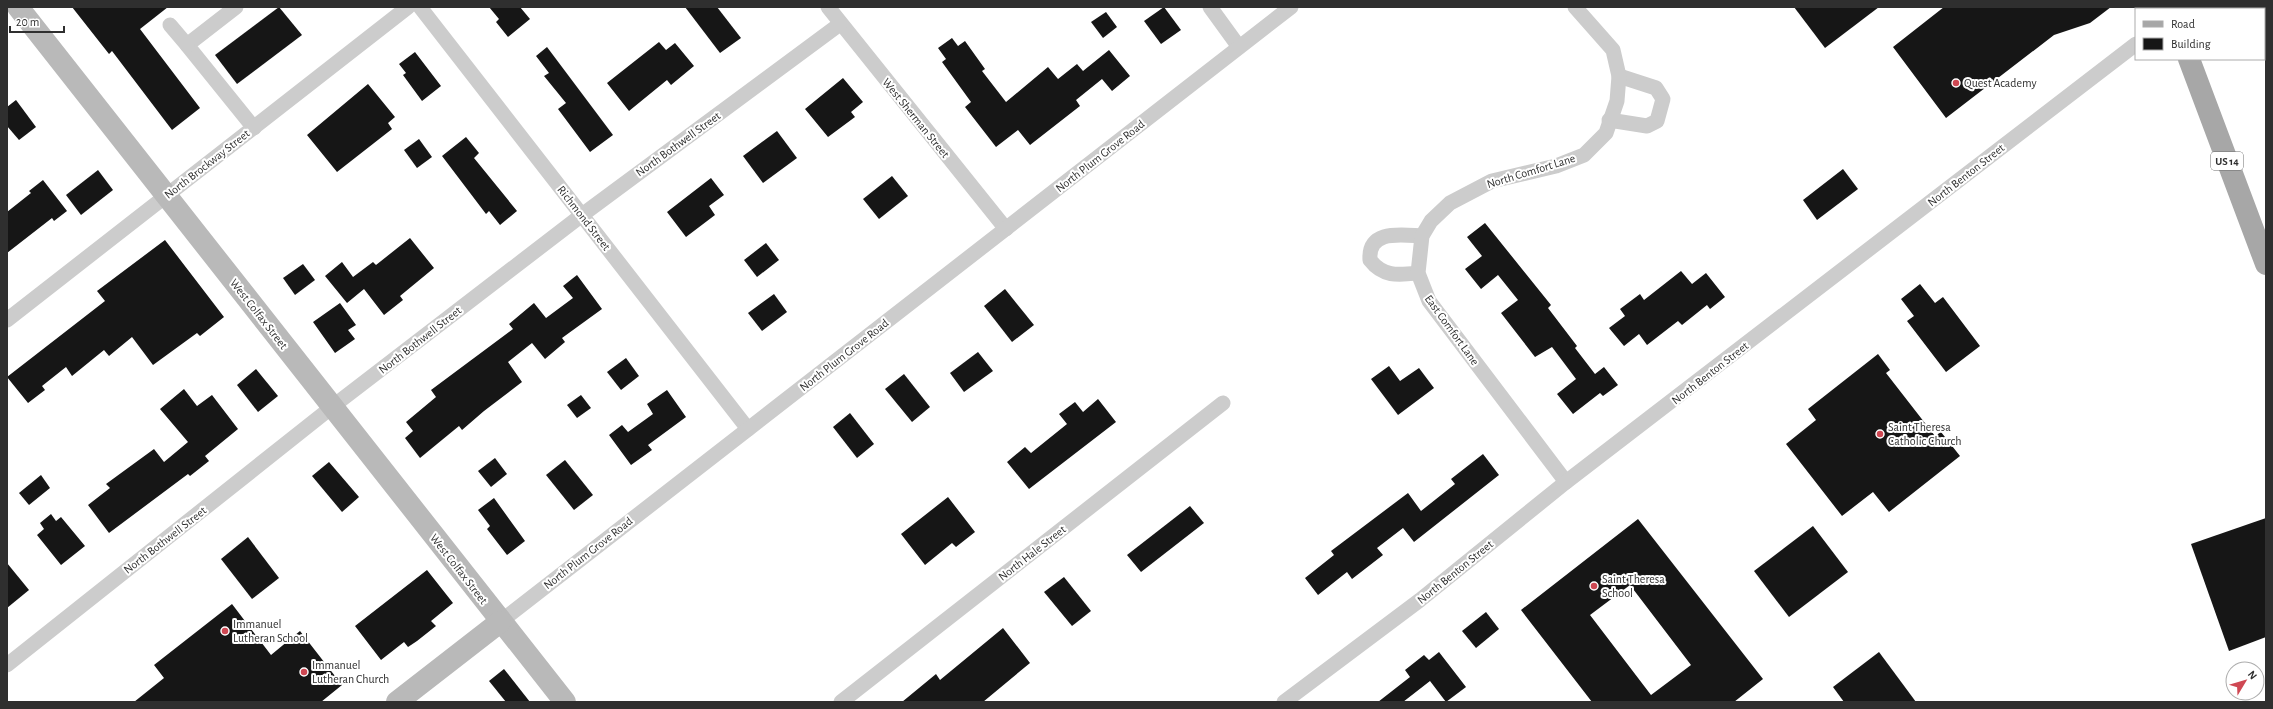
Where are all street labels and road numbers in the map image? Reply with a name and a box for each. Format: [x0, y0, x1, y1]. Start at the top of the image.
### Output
street label: West Sherman Street [880, 76, 952, 160]
street label: North Bothwell Street [633, 109, 723, 179]
street label: North Plum Grove Road [1053, 118, 1147, 194]
street label: North Brockway Street [162, 127, 253, 202]
street label: North Benton Street [1925, 141, 2007, 209]
street label: North Comfort Lane [1485, 152, 1577, 190]
road number: US 14 [2211, 152, 2243, 170]
street label: Richmond Street [555, 183, 613, 253]
street label: West Colfax Street [228, 277, 290, 351]
street label: East Comfort Lane [1423, 293, 1481, 367]
street label: North Bothwell Street [376, 304, 464, 376]
street label: North Plum Grove Road [797, 317, 891, 393]
street label: North Benton Street [1669, 339, 1751, 407]
street label: North Bothwell Street [121, 504, 209, 576]
street label: North Plum Grove Road [541, 515, 635, 591]
street label: North Hale Street [996, 523, 1068, 583]
street label: West Colfax Street [428, 532, 490, 606]
street label: North Benton Street [1415, 538, 1495, 606]

